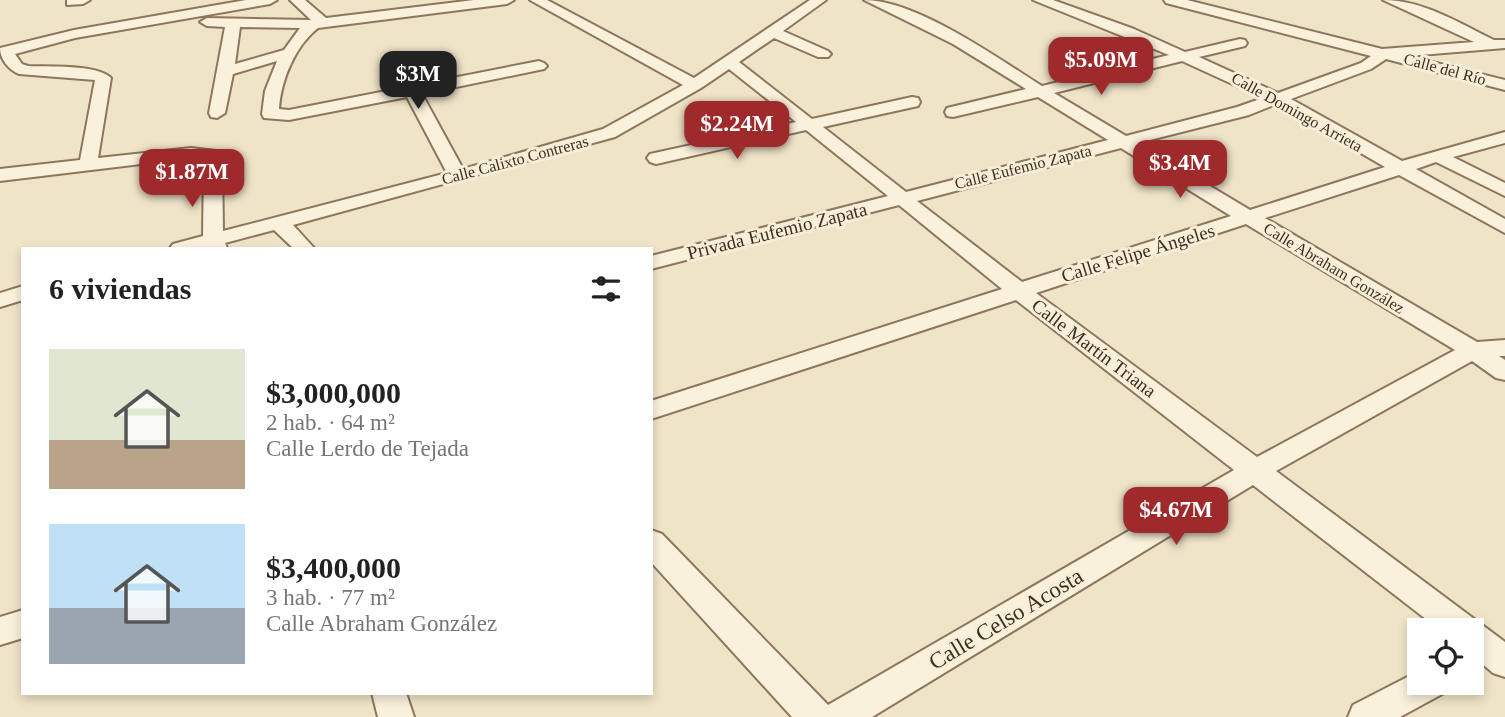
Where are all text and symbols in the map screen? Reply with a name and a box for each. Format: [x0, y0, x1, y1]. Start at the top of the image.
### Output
pin: $5.09M [1044, 38, 1158, 97]
text: $5.09M [1064, 47, 1138, 72]
street label: Calle del Río [1402, 50, 1488, 88]
pin: $3M [384, 52, 452, 111]
text: $3M [396, 61, 440, 86]
street label: Calle Domingo Arrieta [1228, 69, 1365, 156]
pin: $2.24M [680, 102, 794, 161]
text: $2.24M [700, 111, 774, 136]
street label: Calle Calixto Contreras [440, 132, 590, 188]
pin: $3.4M [1131, 140, 1229, 200]
street label: Calle Eufemio Zapata [953, 142, 1093, 193]
pin: $1.87M [135, 150, 249, 209]
text: $3.4M [1149, 150, 1211, 175]
text: $1.87M [155, 159, 229, 184]
street label: Privada Eufemio Zapata [685, 198, 870, 264]
street label: Calle Abraham González [1261, 219, 1407, 317]
street label: Calle Felipe Ángeles [1059, 220, 1217, 286]
icon: filters [587, 270, 625, 308]
text: 6 viviendas [49, 272, 192, 305]
street label: Calle Martín Triana [1028, 295, 1161, 402]
text: $3,000,000 [266, 376, 401, 409]
icon: home [105, 377, 189, 461]
text: 2 hab. · 64 m² [266, 410, 395, 435]
text: Calle Lerdo de Tejada [266, 436, 469, 461]
pin: $4.67M [1119, 488, 1233, 547]
text: $4.67M [1139, 497, 1213, 522]
text: $3,400,000 [266, 551, 401, 584]
icon: home [105, 552, 189, 636]
street label: Calle Celso Acosta [925, 563, 1087, 675]
text: 3 hab. · 77 m² [266, 585, 395, 610]
text: Calle Abraham González [266, 611, 497, 636]
map controls [1407, 618, 1484, 695]
button: locate [1407, 618, 1484, 695]

